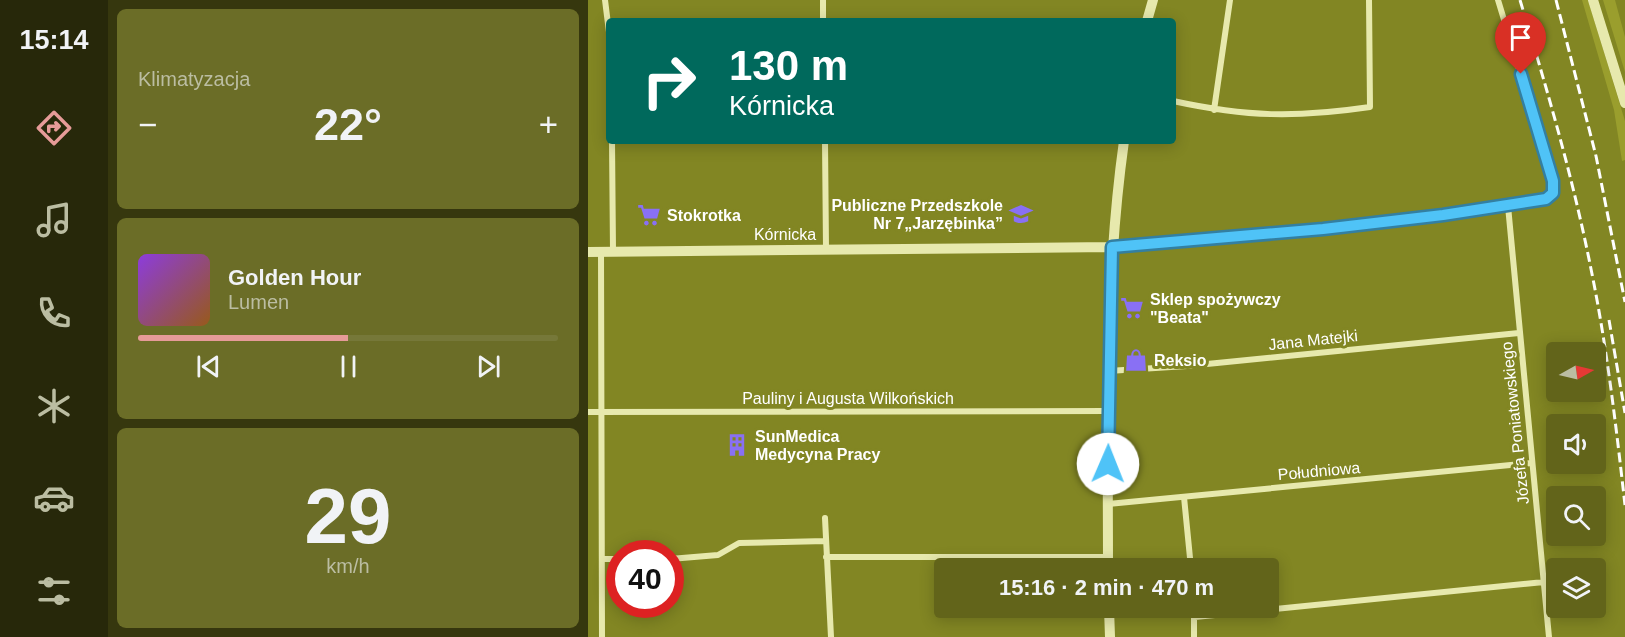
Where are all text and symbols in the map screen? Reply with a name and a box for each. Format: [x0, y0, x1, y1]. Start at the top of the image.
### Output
pin [1495, 12, 1546, 74]
icon: arrive [1504, 21, 1537, 54]
text: 15:14 [19, 25, 89, 55]
icon: right [630, 42, 708, 120]
text: 130 m [729, 42, 848, 89]
text: Klimatyzacja [138, 68, 250, 90]
text: Kórnicka [729, 91, 834, 121]
text: 22° [314, 99, 382, 150]
text: − [138, 106, 157, 143]
text: + [539, 106, 558, 143]
icon: directions [33, 107, 75, 149]
place label: Publiczne Przedszkole Nr 7„Jarzębinka” [831, 197, 1003, 232]
icon: music [33, 199, 75, 241]
school or university icon: Publiczne Przedszkole Nr 7„Jarzębinka” [1008, 201, 1034, 227]
supermarket icon: Stokrotka [636, 202, 662, 228]
place label: Stokrotka [667, 207, 741, 224]
street label: Kórnicka [754, 226, 816, 243]
text: Golden Hour [228, 265, 361, 290]
text: Lumen [228, 291, 289, 313]
place label: Sklep spożywczy "Beata" [1150, 291, 1281, 326]
icon: phone [33, 292, 75, 334]
supermarket icon: Sklep spożywczy "Beata" [1119, 295, 1145, 321]
street label: Jana Matejki [1267, 327, 1359, 353]
street label: Józefa Poniatowskiego [1498, 341, 1532, 505]
north arrow [1546, 342, 1606, 402]
map controls [1546, 342, 1606, 618]
shop icon: Reksio [1123, 347, 1149, 373]
icon: previous [192, 350, 225, 383]
icon: pause [332, 350, 365, 383]
icon: next [472, 350, 505, 383]
place label: Reksio [1154, 352, 1207, 369]
icon: climate [33, 385, 75, 427]
street label: Pauliny i Augusta Wilkońskich [742, 390, 954, 407]
button: sound [1546, 414, 1606, 474]
place label: SunMedica Medycyna Pracy [755, 428, 881, 463]
building icon: SunMedica Medycyna Pracy [724, 432, 750, 458]
position arrow [1076, 432, 1140, 496]
street label: Południowa [1277, 459, 1361, 483]
text: 29 [305, 472, 391, 560]
icon: car [33, 477, 75, 519]
button: search [1546, 486, 1606, 546]
speed limit sign: 40 [606, 540, 684, 618]
text: km/h [326, 555, 370, 577]
button: layers [1546, 558, 1606, 618]
icon: filters [33, 570, 75, 612]
text: 15:16 · 2 min · 470 m [999, 575, 1214, 600]

